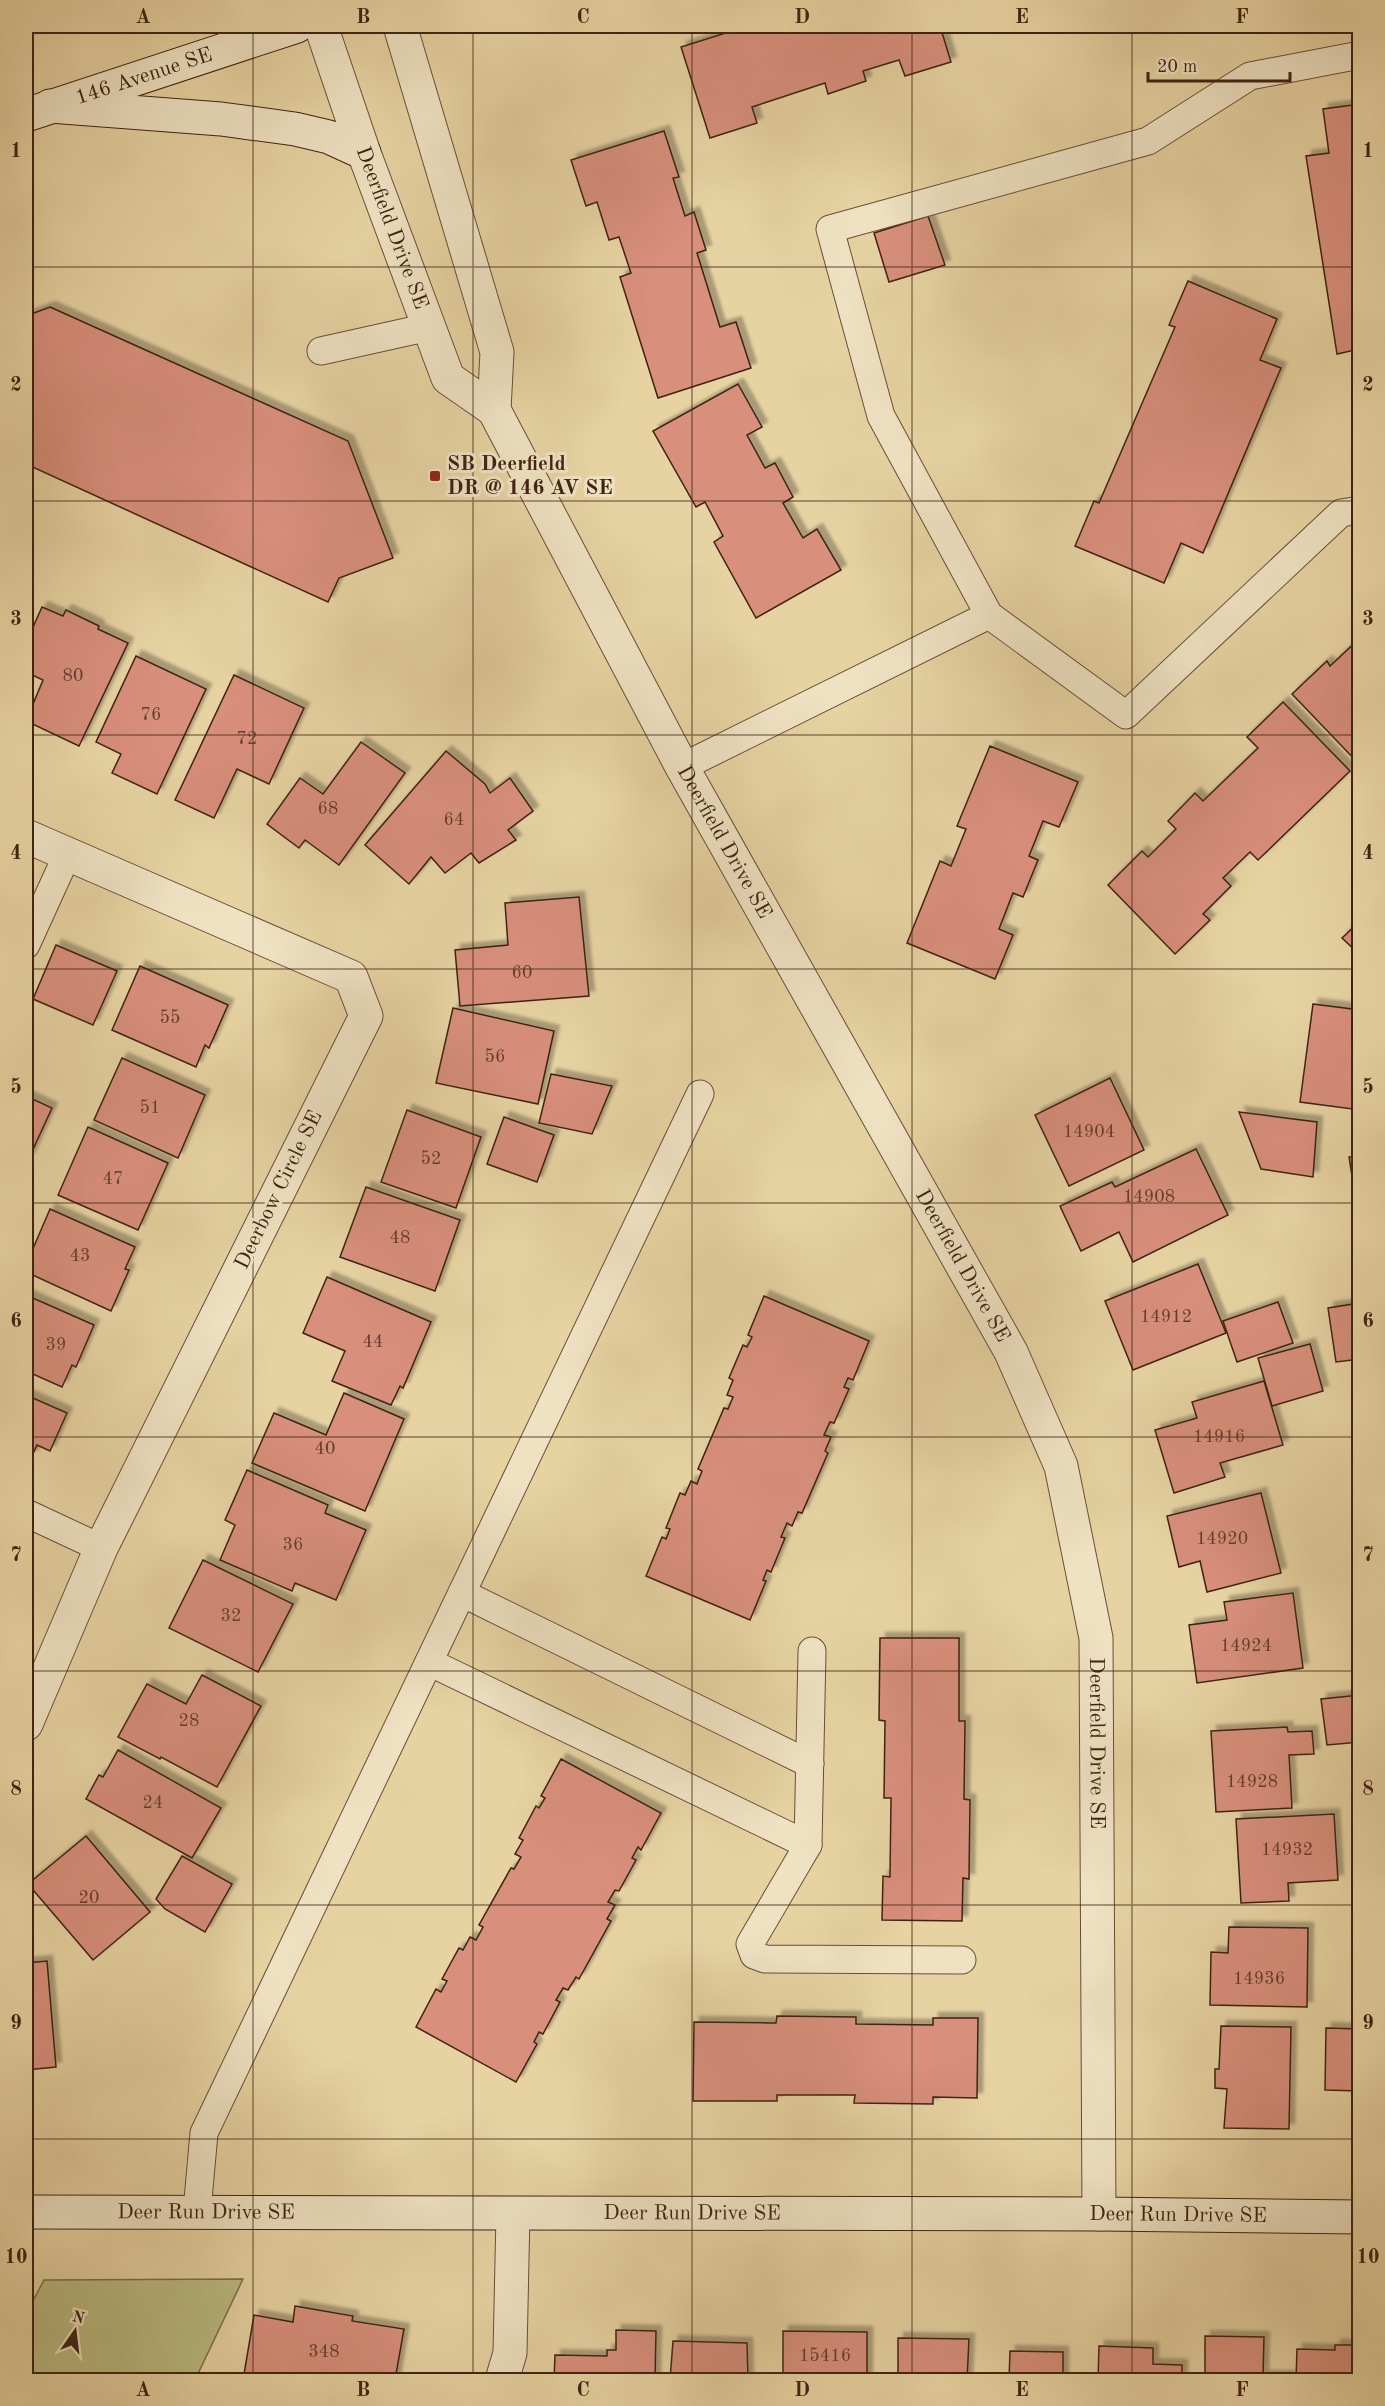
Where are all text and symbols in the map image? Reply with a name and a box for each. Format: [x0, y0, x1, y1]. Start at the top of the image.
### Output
text: A [135, 8, 151, 28]
text: B [356, 8, 370, 28]
text: C [576, 8, 590, 28]
text: D [794, 8, 810, 28]
text: E [1015, 8, 1029, 28]
text: F [1235, 8, 1249, 28]
street label: 146 Avenue SE [73, 44, 215, 109]
scale bar [1148, 45, 1290, 83]
text: 20 m [1157, 58, 1197, 76]
text: 1 [10, 142, 22, 162]
text: 1 [1362, 142, 1374, 162]
street label: Deerfield Drive SE [352, 144, 432, 312]
text: 2 [10, 376, 22, 396]
text: 2 [1362, 376, 1374, 396]
place label: SB Deerfield DR @ 146 AV SE [447, 454, 613, 499]
marker: SB Deerfield DR @ 146 AV SE [428, 469, 442, 483]
text: 3 [10, 610, 22, 630]
text: 3 [1362, 610, 1374, 630]
house number: 80 [63, 667, 83, 685]
house number: 76 [141, 706, 161, 724]
house number: 72 [237, 730, 257, 748]
street label: Deerfield Drive SE [673, 762, 775, 922]
house number: 68 [318, 800, 338, 818]
house number: 64 [444, 811, 464, 829]
text: 4 [10, 844, 22, 864]
text: 4 [1362, 844, 1374, 864]
house number: 60 [512, 964, 532, 982]
house number: 55 [160, 1009, 180, 1027]
house number: 56 [485, 1048, 505, 1066]
text: 5 [10, 1077, 22, 1098]
text: 5 [1362, 1077, 1374, 1098]
house number: 51 [140, 1099, 160, 1117]
street label: Deerbow Circle SE [232, 1107, 326, 1273]
house number: 14904 [1063, 1123, 1115, 1141]
house number: 52 [421, 1150, 441, 1168]
house number: 47 [103, 1170, 123, 1188]
street label: Deerfield Drive SE [911, 1186, 1014, 1346]
house number: 14908 [1123, 1188, 1175, 1206]
house number: 48 [390, 1229, 410, 1247]
house number: 43 [70, 1247, 90, 1265]
house number: 14912 [1140, 1308, 1192, 1326]
text: 6 [10, 1312, 22, 1332]
text: 6 [1362, 1312, 1374, 1332]
house number: 44 [363, 1333, 383, 1351]
house number: 39 [46, 1336, 66, 1354]
house number: 14916 [1193, 1428, 1245, 1446]
house number: 40 [315, 1440, 335, 1458]
house number: 14920 [1196, 1530, 1248, 1548]
house number: 36 [283, 1536, 303, 1554]
text: 7 [10, 1546, 22, 1566]
text: 7 [1362, 1546, 1374, 1566]
house number: 32 [221, 1607, 241, 1625]
house number: 14924 [1220, 1637, 1272, 1655]
street label: Deerfield Drive SE [1086, 1657, 1107, 1829]
house number: 28 [179, 1712, 199, 1730]
house number: 14928 [1226, 1773, 1278, 1791]
text: 8 [10, 1780, 22, 1800]
text: 8 [1362, 1780, 1374, 1800]
house number: 24 [143, 1794, 163, 1812]
house number: 14932 [1261, 1841, 1313, 1859]
house number: 20 [79, 1889, 99, 1907]
house number: 14936 [1233, 1970, 1285, 1988]
text: 9 [10, 2014, 22, 2034]
text: 9 [1362, 2014, 1374, 2034]
street label: Deer Run Drive SE [117, 2202, 295, 2223]
street label: Deer Run Drive SE [603, 2203, 781, 2224]
street label: Deer Run Drive SE [1089, 2203, 1267, 2226]
text: 10 [4, 2248, 28, 2268]
text: 10 [1356, 2248, 1380, 2268]
north arrow [45, 2301, 105, 2361]
text: N [70, 2309, 87, 2328]
house number: 348 [308, 2343, 340, 2361]
house number: 15416 [799, 2347, 851, 2365]
text: A [135, 2381, 151, 2401]
text: B [356, 2381, 370, 2401]
text: C [576, 2381, 590, 2401]
text: D [794, 2381, 810, 2401]
text: E [1015, 2381, 1029, 2401]
text: F [1235, 2381, 1249, 2401]

